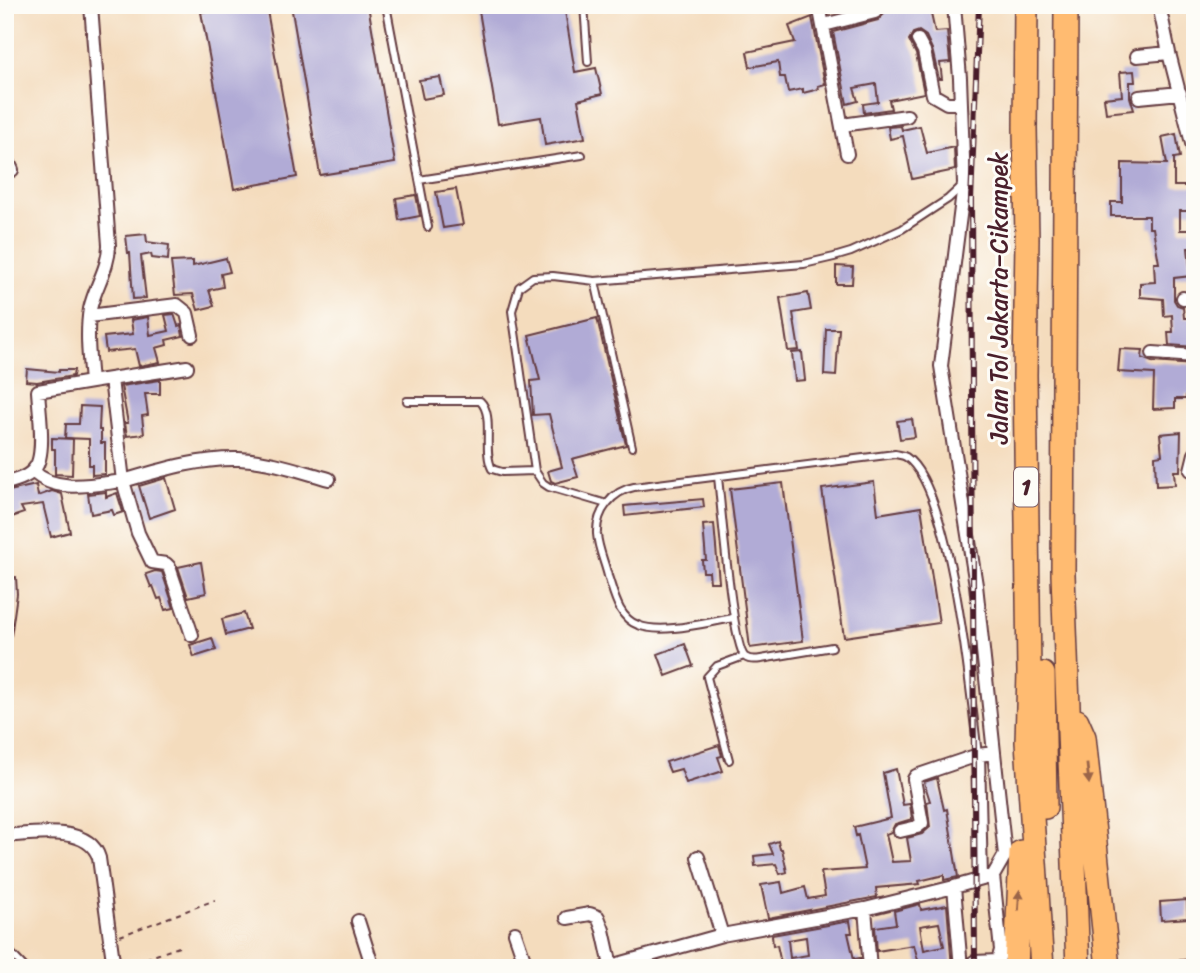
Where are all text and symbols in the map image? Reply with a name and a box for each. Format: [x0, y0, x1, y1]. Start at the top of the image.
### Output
street label: Jalan Tol Jakarta–Cikampek [978, 152, 1020, 445]
road number: 1 [1014, 467, 1038, 506]
one-way arrow [1083, 763, 1094, 785]
one-way arrow [1014, 888, 1025, 910]

